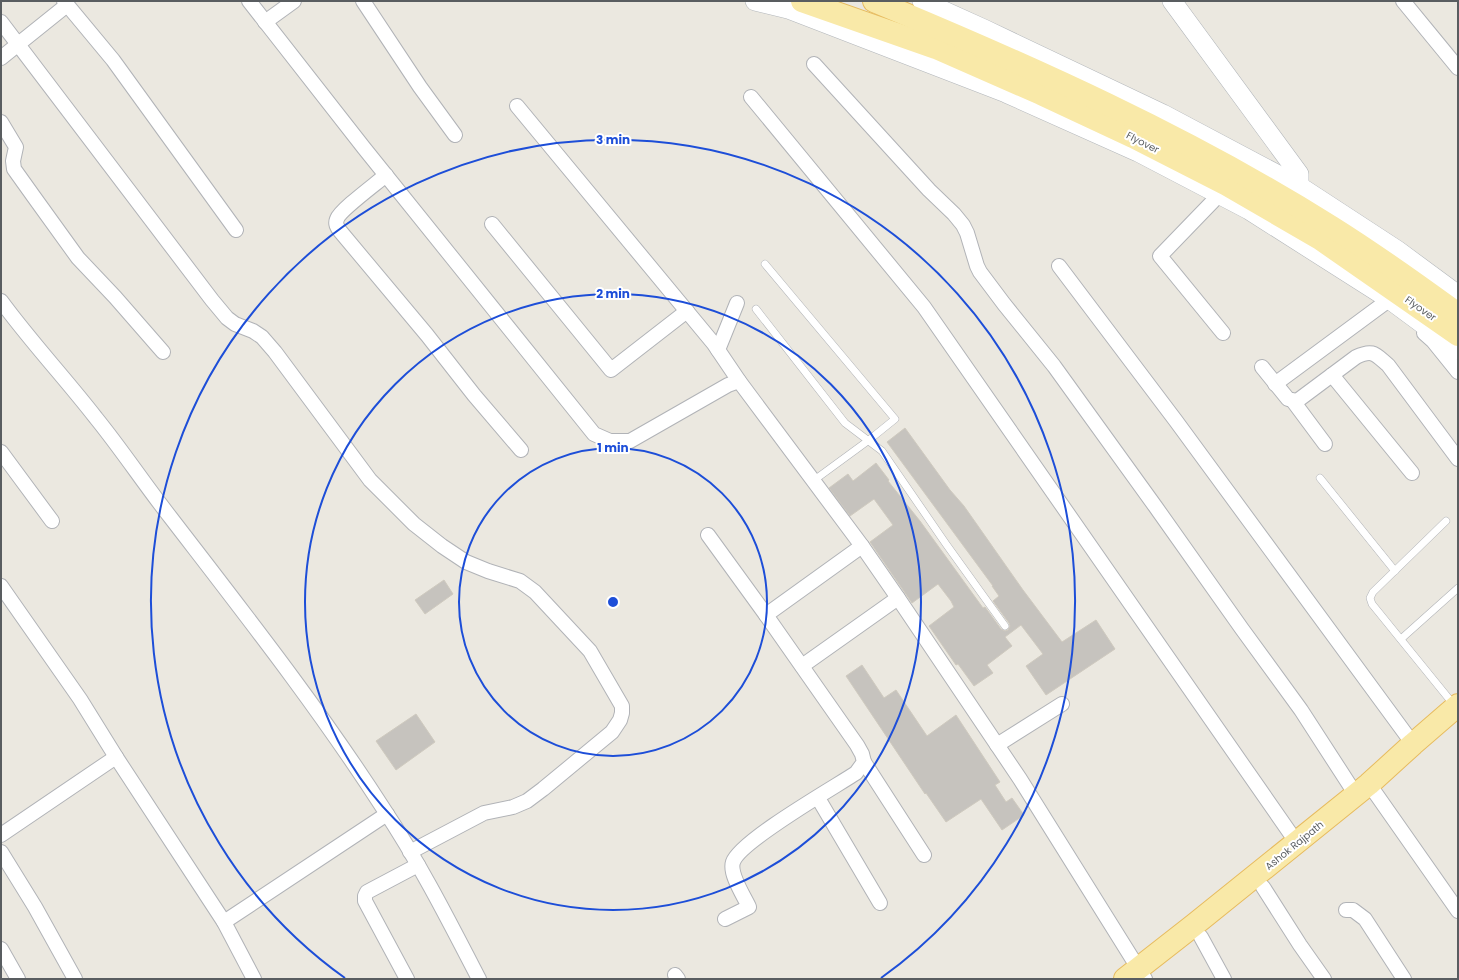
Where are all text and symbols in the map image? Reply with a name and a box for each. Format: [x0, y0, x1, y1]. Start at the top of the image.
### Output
street label: Flyover [1124, 128, 1162, 157]
text: 3 min [596, 131, 630, 148]
text: 2 min [596, 285, 630, 302]
street label: Flyover [1402, 292, 1440, 325]
text: 1 min [597, 439, 629, 456]
centre of rings [606, 595, 620, 609]
street label: Ashok Rajpath [1262, 817, 1327, 874]

